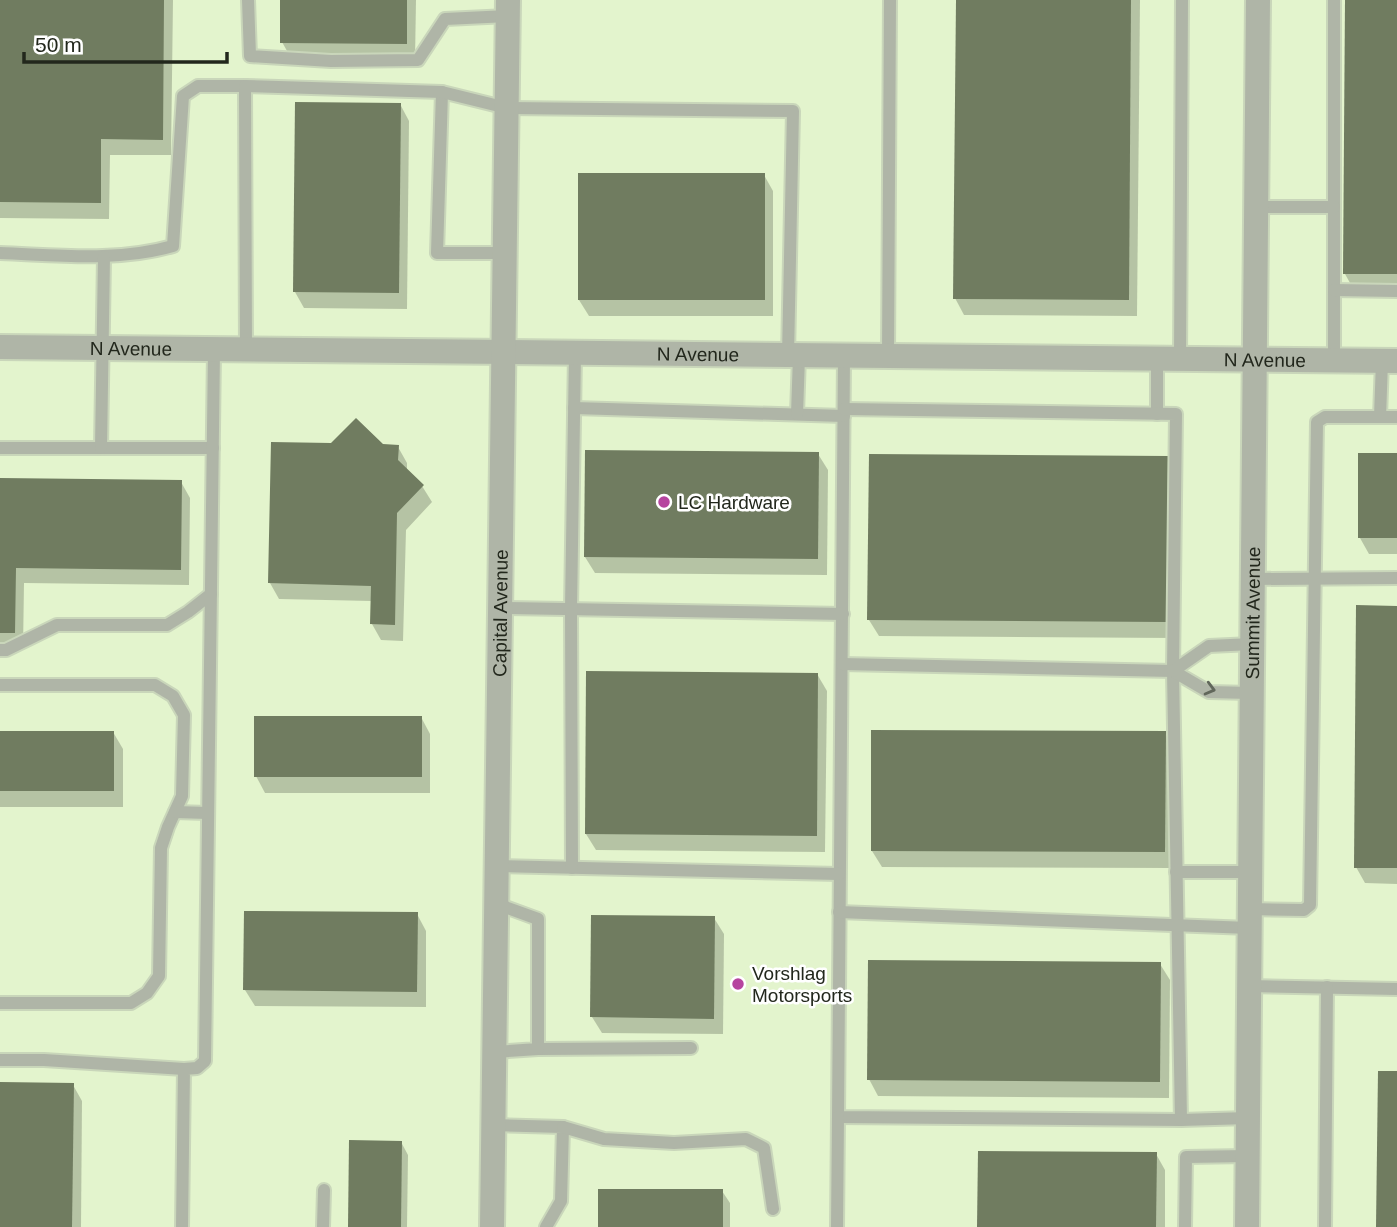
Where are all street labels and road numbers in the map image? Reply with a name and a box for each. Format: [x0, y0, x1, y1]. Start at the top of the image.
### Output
street label: N Avenue [90, 337, 172, 359]
street label: N Avenue [657, 343, 739, 365]
street label: N Avenue [1224, 349, 1306, 371]
street label: Summit Avenue [1241, 547, 1264, 680]
street label: Capital Avenue [489, 549, 511, 677]

